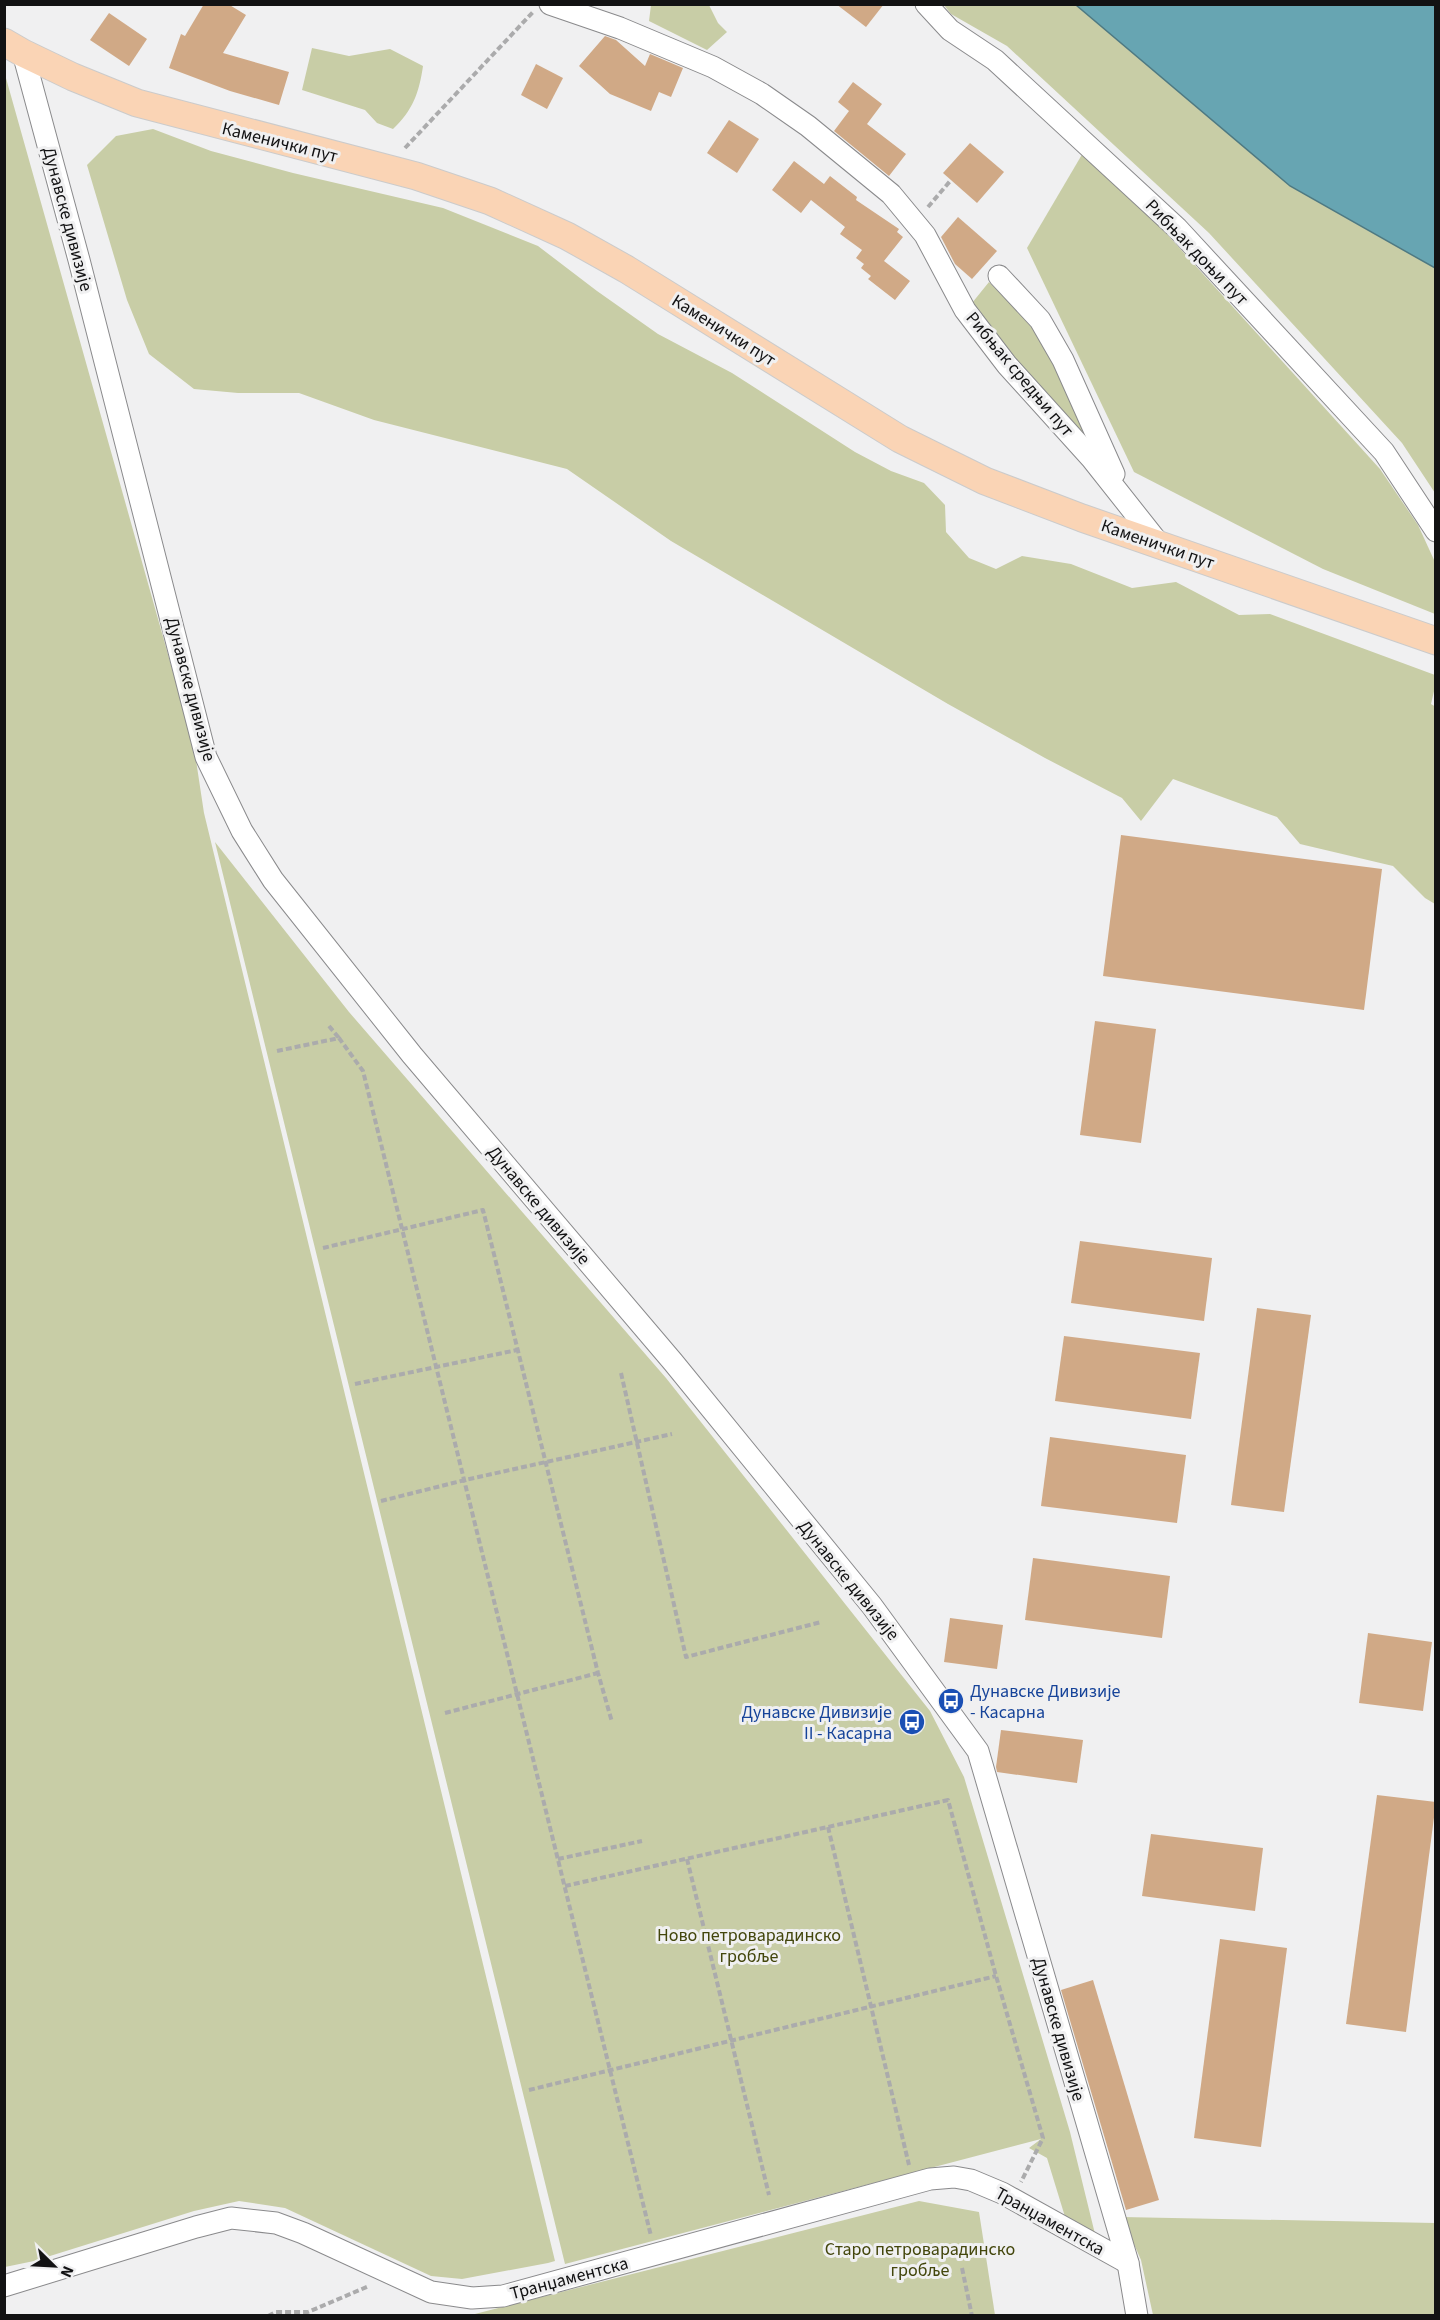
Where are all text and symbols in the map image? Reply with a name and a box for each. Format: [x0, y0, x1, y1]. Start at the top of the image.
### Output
street label: Каменички пут [219, 116, 340, 169]
street label: Дунавске дивизије [36, 144, 99, 294]
street label: Рибњак доњи пут [1139, 194, 1254, 311]
street label: Каменички пут [667, 288, 781, 372]
street label: Рибњак средњи пут [960, 306, 1079, 442]
street label: Каменички пут [1098, 513, 1218, 576]
street label: Дунавске дивизије [159, 614, 222, 764]
street label: Дунавске дивизије [481, 1140, 596, 1270]
street label: Дунавске дивизије [792, 1515, 905, 1646]
place label: Дунавске Дивизије - Касарна [970, 1679, 1121, 1725]
bus stop icon: Дунавске Дивизије - Касарна [936, 1686, 966, 1716]
place label: Дунавске Дивизије II - Касарна [741, 1700, 892, 1746]
bus stop icon: Дунавске Дивизије II - Касарна [897, 1707, 927, 1737]
park label: Ново петроварадинско гробље [657, 1923, 841, 1969]
street label: Дунавске дивизије [1026, 1954, 1091, 2104]
street label: Транџаментска [991, 2181, 1109, 2262]
north arrow [24, 2236, 84, 2296]
park label: Старо петроварадинско гробље [825, 2237, 1015, 2283]
street label: Транџаментска [507, 2251, 631, 2306]
text: N [55, 2262, 79, 2281]

